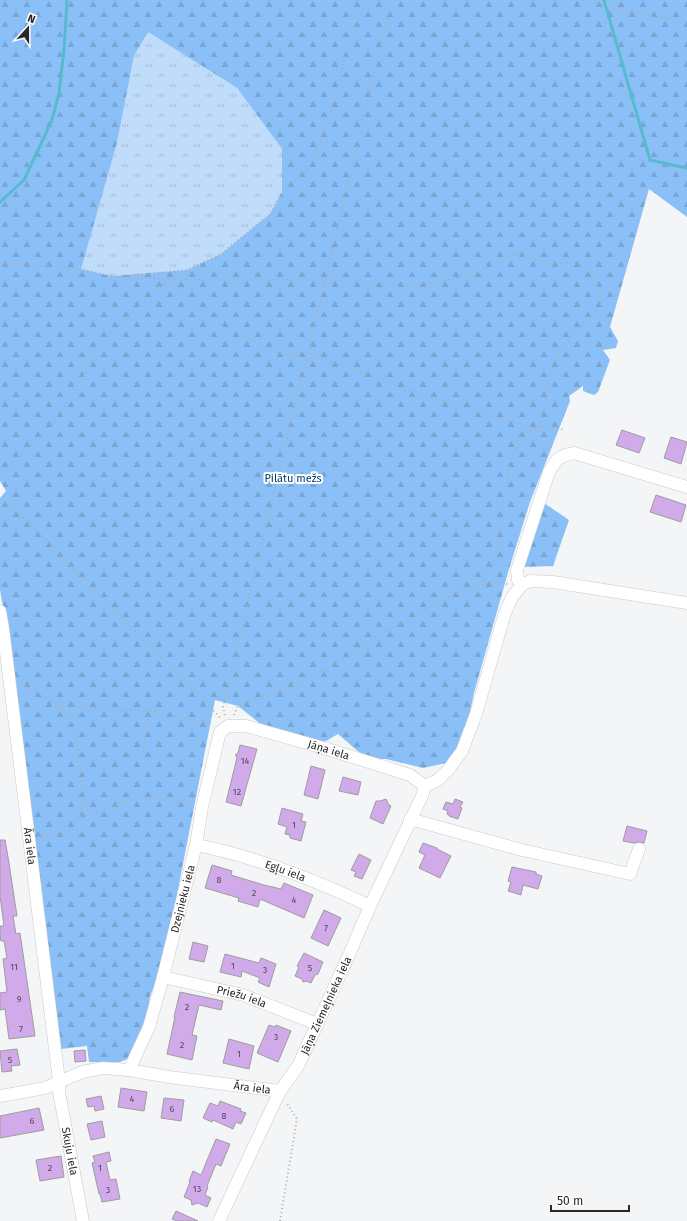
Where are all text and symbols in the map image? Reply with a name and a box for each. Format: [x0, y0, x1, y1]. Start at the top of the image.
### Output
north arrow [8, 8, 48, 48]
text: N [26, 12, 37, 27]
park label: Pilātu mežs [264, 472, 322, 485]
street label: Jāņa iela [306, 738, 351, 763]
house number: 14 [241, 756, 250, 766]
house number: 12 [233, 787, 241, 797]
house number: 1 [292, 820, 296, 830]
street label: Āra iela [21, 827, 38, 865]
street label: Egļu iela [263, 858, 307, 884]
street label: Dzejnieku iela [168, 864, 198, 934]
house number: 8 [217, 875, 222, 885]
house number: 2 [252, 888, 256, 898]
house number: 4 [292, 895, 297, 905]
house number: 7 [324, 923, 328, 933]
street label: Jāņa Ziemeļnieka iela [298, 955, 354, 1057]
house number: 1 [231, 961, 235, 971]
house number: 11 [10, 962, 18, 972]
house number: 5 [308, 963, 313, 973]
house number: 3 [263, 965, 267, 975]
street label: Priežu iela [215, 983, 268, 1011]
house number: 9 [17, 994, 22, 1004]
house number: 2 [185, 1002, 189, 1012]
house number: 7 [19, 1024, 23, 1034]
house number: 3 [274, 1032, 278, 1042]
house number: 2 [180, 1040, 184, 1050]
house number: 1 [237, 1049, 241, 1059]
house number: 5 [8, 1055, 13, 1065]
street label: Āra iela [233, 1079, 272, 1097]
house number: 4 [130, 1094, 135, 1104]
house number: 6 [170, 1104, 175, 1114]
house number: 8 [222, 1111, 227, 1121]
house number: 6 [30, 1116, 35, 1126]
street label: Skuju iela [59, 1126, 80, 1176]
house number: 2 [48, 1163, 52, 1173]
house number: 1 [98, 1163, 102, 1173]
house number: 13 [193, 1184, 201, 1194]
house number: 3 [106, 1185, 110, 1195]
scale bar [551, 1187, 629, 1213]
text: 50 m [557, 1194, 583, 1208]

